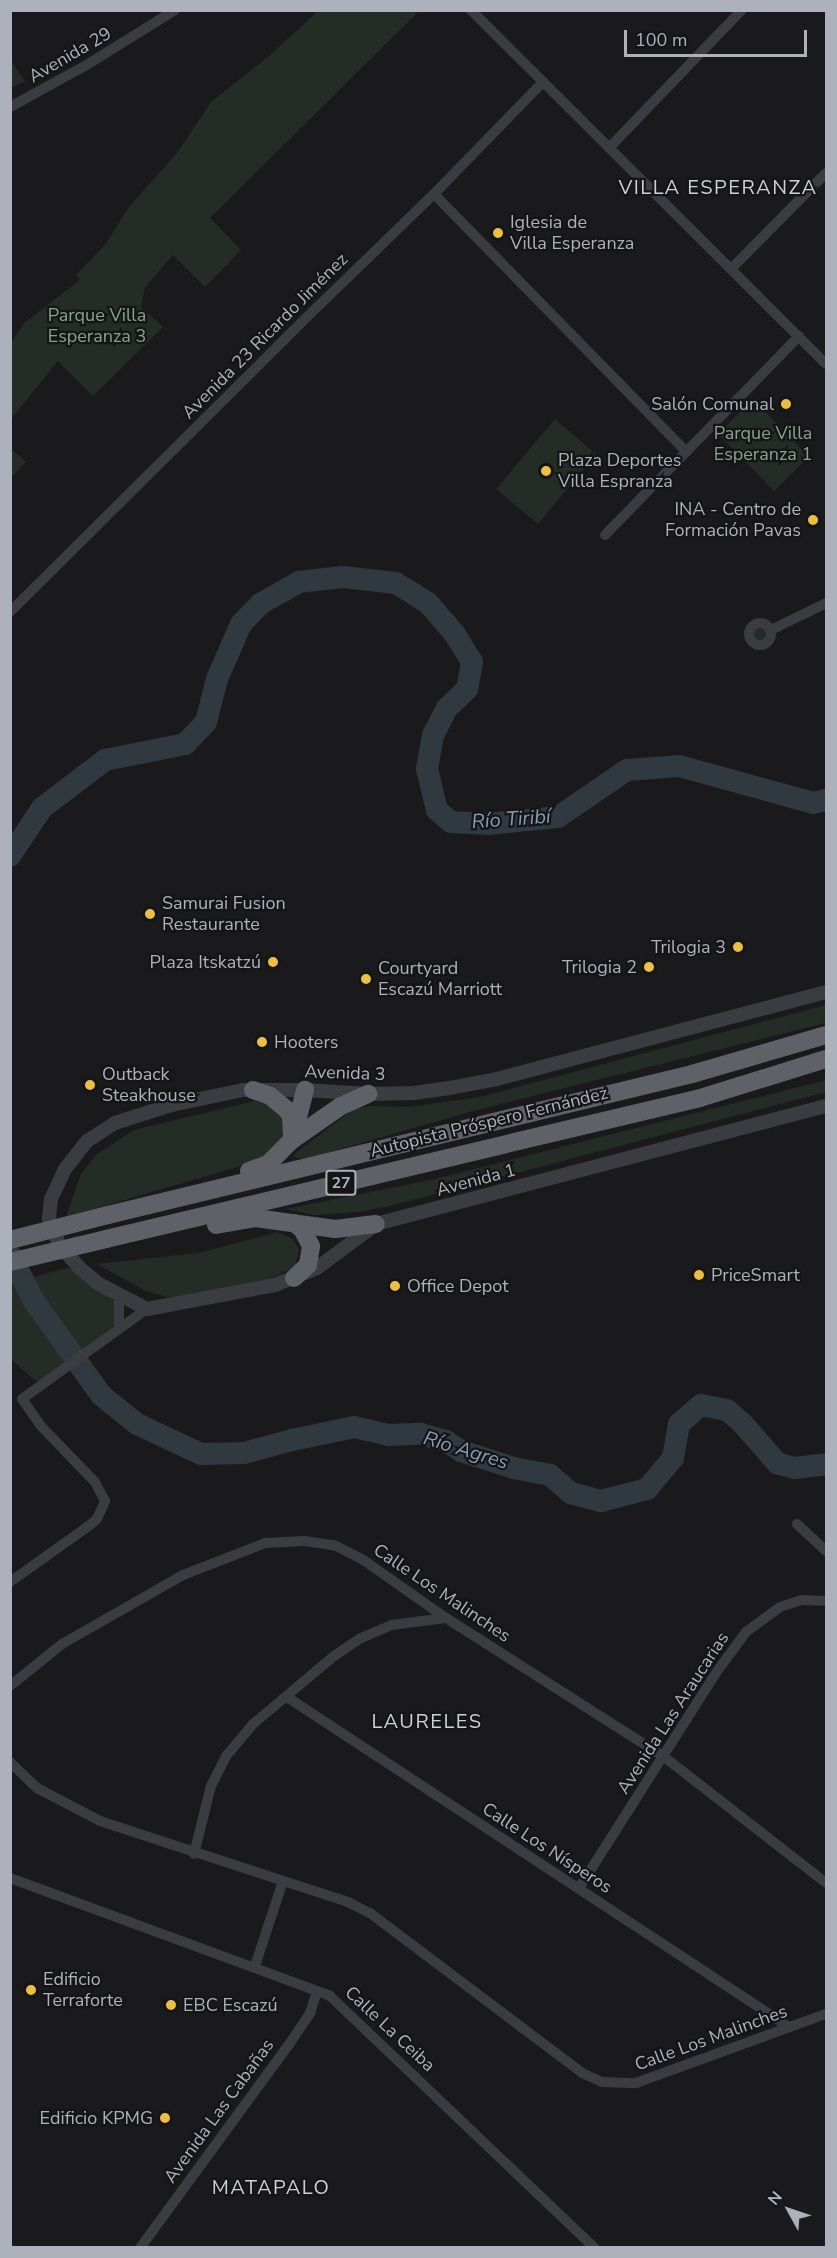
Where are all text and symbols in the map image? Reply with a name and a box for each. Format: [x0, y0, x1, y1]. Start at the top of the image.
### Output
scale bar [627, 18, 810, 56]
street label: Avenida 29 [25, 23, 115, 87]
text: 100 m [635, 28, 687, 52]
district label: VILLA ESPERANZA [618, 175, 818, 199]
place label: Iglesia de Villa Esperanza [510, 212, 634, 254]
marker: Iglesia de Villa Esperanza [491, 226, 505, 240]
street label: Avenida 23 Ricardo Jiménez [178, 249, 352, 423]
park label: Parque Villa Esperanza 3 [48, 305, 146, 348]
place label: Salón Comunal [651, 393, 774, 415]
marker: Salón Comunal [779, 397, 793, 411]
park label: Parque Villa Esperanza 1 [714, 423, 812, 466]
place label: Plaza Deportes Villa Espranza [558, 450, 681, 492]
marker: Plaza Deportes Villa Espranza [539, 464, 553, 478]
place label: INA - Centro de Formación Pavas [665, 499, 801, 542]
marker: INA - Centro de Formación Pavas [806, 513, 820, 527]
water label: Río Tiribí [471, 804, 551, 834]
place label: Samurai Fusion Restaurante [162, 893, 286, 936]
marker: Samurai Fusion Restaurante [143, 907, 157, 921]
place label: Trilogia 3 [651, 936, 726, 958]
marker: Trilogia 3 [731, 940, 745, 954]
place label: Plaza Itskatzú [150, 951, 261, 973]
marker: Plaza Itskatzú [266, 955, 280, 969]
place label: Trilogia 2 [562, 956, 637, 978]
place label: Courtyard Escazú Marriott [378, 958, 502, 1000]
marker: Trilogia 2 [642, 960, 656, 974]
marker: Courtyard Escazú Marriott [359, 972, 373, 986]
place label: Hooters [274, 1031, 338, 1053]
marker: Hooters [255, 1035, 269, 1049]
street label: Avenida 3 [304, 1061, 386, 1085]
place label: Outback Steakhouse [102, 1064, 196, 1106]
marker: Outback Steakhouse [83, 1078, 97, 1092]
street label: Autopista Próspero Fernández [368, 1082, 610, 1162]
street label: Avenida 1 [434, 1159, 518, 1201]
road number: 27 [324, 1170, 358, 1196]
place label: PriceSmart [711, 1264, 800, 1286]
marker: PriceSmart [692, 1268, 706, 1282]
place label: Office Depot [407, 1275, 509, 1297]
marker: Office Depot [388, 1279, 402, 1293]
water label: Río Agres [421, 1426, 511, 1474]
street label: Calle Los Malinches [369, 1539, 515, 1647]
street label: Avenida Las Araucarias [613, 1628, 733, 1798]
district label: LAURELES [371, 1709, 483, 1733]
street label: Calle Los Nísperos [478, 1798, 616, 1898]
place label: Edificio Terraforte [43, 1969, 123, 2012]
street label: Calle La Ceiba [340, 1982, 440, 2076]
marker: Edificio Terraforte [24, 1983, 38, 1997]
place label: EBC Escazú [183, 1994, 278, 2016]
marker: EBC Escazú [164, 1998, 178, 2012]
street label: Calle Los Malinches [632, 2000, 790, 2076]
street label: Avenida Las Cabañas [159, 2035, 279, 2187]
place label: Edificio KPMG [40, 2107, 153, 2129]
marker: Edificio KPMG [158, 2111, 172, 2125]
district label: MATAPALO [212, 2175, 330, 2199]
north arrow [759, 2180, 819, 2240]
text: N [763, 2187, 787, 2210]

